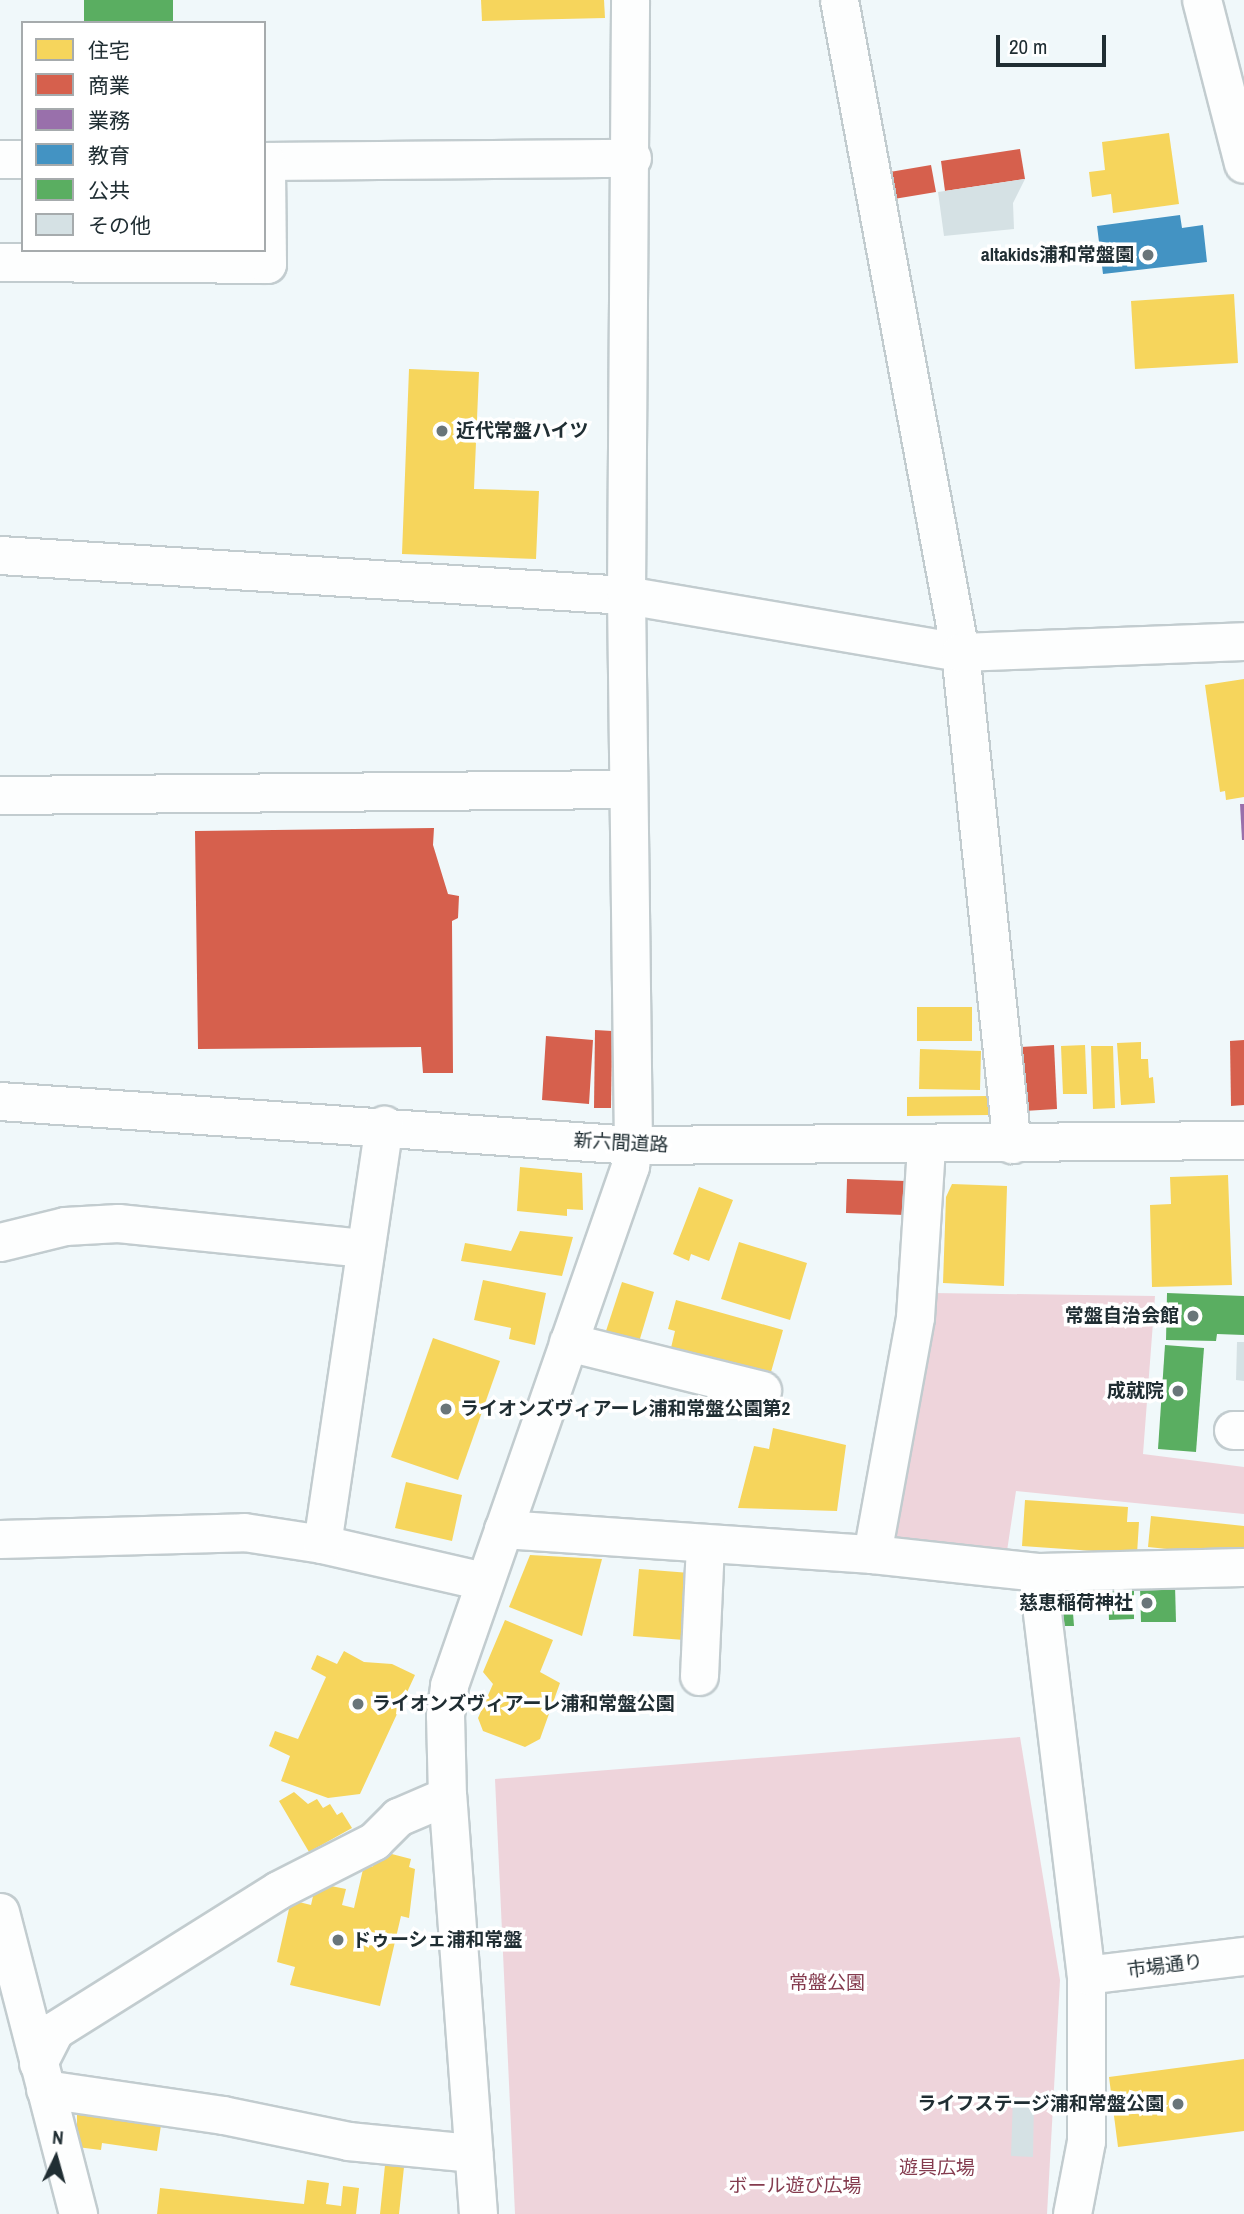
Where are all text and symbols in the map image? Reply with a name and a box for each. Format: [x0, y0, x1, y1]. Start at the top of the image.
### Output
legend [21, 21, 266, 252]
scale bar [999, 21, 1109, 65]
text: 20 m [1009, 32, 1047, 61]
text: 住宅 [88, 36, 130, 65]
text: 商業 [88, 71, 130, 100]
text: 業務 [88, 106, 130, 135]
text: 教育 [88, 141, 130, 170]
text: 公共 [88, 176, 130, 205]
text: その他 [88, 211, 151, 240]
place label: altakids浦和常盤園 [981, 244, 1134, 266]
marker: altakids浦和常盤園 [1140, 247, 1156, 263]
place label: 近代常盤ハイツ [456, 420, 589, 442]
marker: 近代常盤ハイツ [434, 423, 450, 439]
street label: 新六間道路 [573, 1129, 669, 1157]
place label: 常盤自治会館 [1065, 1305, 1179, 1327]
marker: 常盤自治会館 [1185, 1308, 1201, 1324]
place label: 成就院 [1107, 1380, 1164, 1402]
marker: 成就院 [1170, 1383, 1186, 1399]
place label: ライオンズヴィアーレ浦和常盤公園第2 [460, 1398, 791, 1420]
marker: ライオンズヴィアーレ浦和常盤公園第2 [438, 1401, 454, 1417]
place label: 慈恵稲荷神社 [1019, 1592, 1133, 1614]
marker: 慈恵稲荷神社 [1139, 1595, 1155, 1611]
place label: ライオンズヴィアーレ浦和常盤公園 [372, 1693, 675, 1715]
marker: ライオンズヴィアーレ浦和常盤公園 [350, 1696, 366, 1712]
place label: ドゥーシェ浦和常盤 [352, 1929, 523, 1951]
marker: ドゥーシェ浦和常盤 [330, 1932, 346, 1948]
street label: 市場通り [1126, 1950, 1204, 1982]
park label: 常盤公園 [789, 1972, 865, 1994]
place label: ライフステージ浦和常盤公園 [917, 2093, 1164, 2115]
marker: ライフステージ浦和常盤公園 [1170, 2096, 1186, 2112]
north arrow [21, 2123, 91, 2193]
text: N [51, 2124, 65, 2151]
park label: 遊具広場 [899, 2157, 975, 2179]
park label: ボール遊び広場 [729, 2175, 861, 2197]

